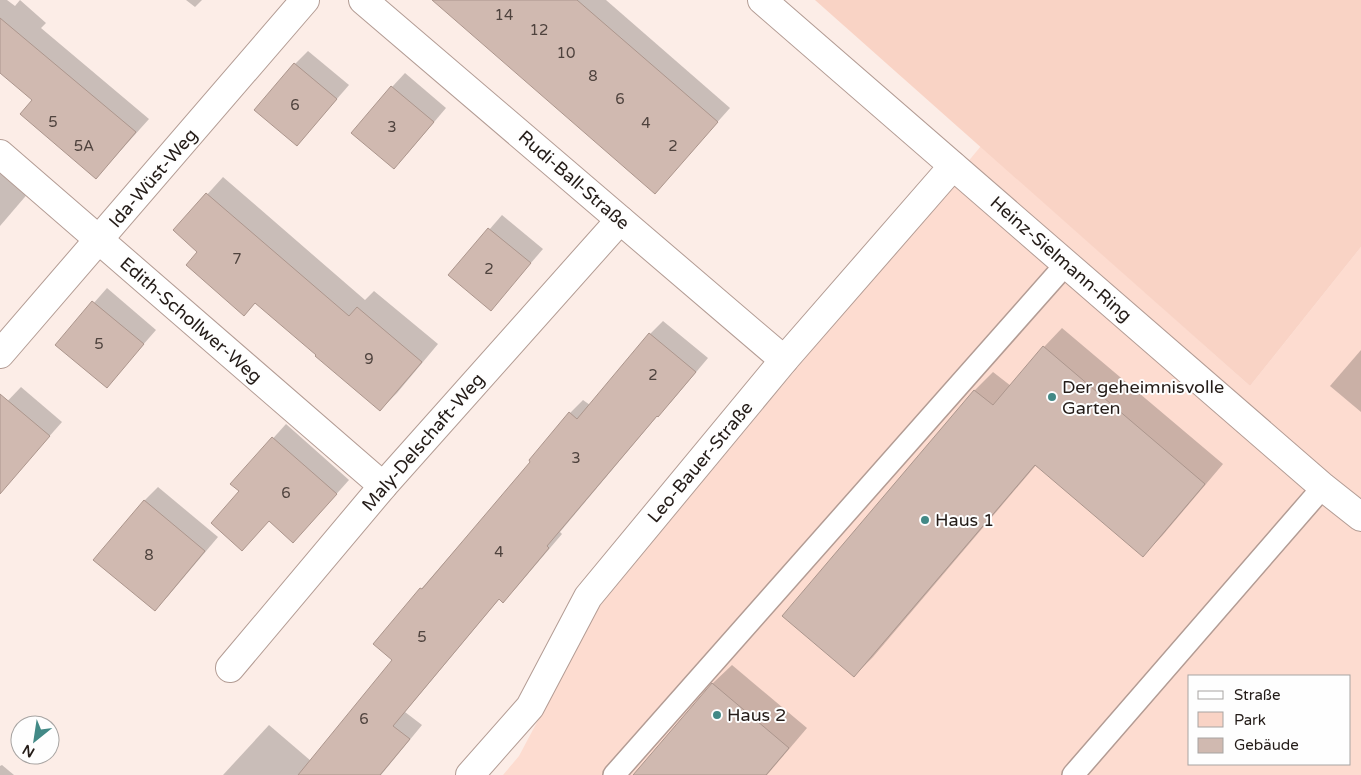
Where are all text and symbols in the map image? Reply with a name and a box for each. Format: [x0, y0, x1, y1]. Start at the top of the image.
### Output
house number: 14 [495, 6, 513, 24]
house number: 12 [530, 21, 548, 39]
house number: 10 [557, 44, 575, 62]
house number: 8 [588, 67, 598, 85]
house number: 6 [615, 90, 625, 108]
house number: 6 [290, 96, 300, 114]
house number: 5 [48, 113, 58, 131]
house number: 4 [641, 114, 651, 132]
house number: 3 [387, 118, 397, 136]
street label: Ida-Wüst-Weg [104, 124, 202, 232]
street label: Rudi-Ball-Straße [514, 126, 634, 234]
house number: 5A [74, 137, 94, 155]
house number: 2 [668, 137, 678, 155]
street label: Heinz-Sielmann-Ring [986, 191, 1136, 327]
house number: 7 [232, 250, 242, 268]
street label: Edith-Schollwer-Weg [115, 252, 267, 388]
house number: 2 [484, 260, 494, 278]
house number: 5 [94, 335, 104, 353]
house number: 9 [364, 350, 374, 368]
house number: 2 [648, 366, 658, 384]
street label: Maly-Delschaft-Weg [357, 369, 489, 515]
place label: Der geheimnisvolle Garten [1062, 376, 1224, 419]
marker: Der geheimnisvolle Garten [1046, 391, 1058, 403]
street label: Leo-Bauer-Straße [643, 397, 757, 527]
house number: 3 [571, 449, 581, 467]
house number: 6 [281, 484, 291, 502]
place label: Haus 1 [935, 509, 994, 531]
marker: Haus 1 [919, 514, 931, 526]
house number: 4 [494, 543, 504, 561]
house number: 8 [144, 546, 154, 564]
house number: 5 [417, 628, 427, 646]
legend [1188, 675, 1351, 765]
text: Straße [1234, 686, 1280, 704]
place label: Haus 2 [727, 704, 786, 726]
marker: Haus 2 [711, 709, 723, 721]
house number: 6 [359, 710, 369, 728]
text: Park [1234, 711, 1266, 729]
north arrow [10, 715, 60, 765]
text: Gebäude [1234, 736, 1299, 754]
text: N [20, 741, 38, 761]

